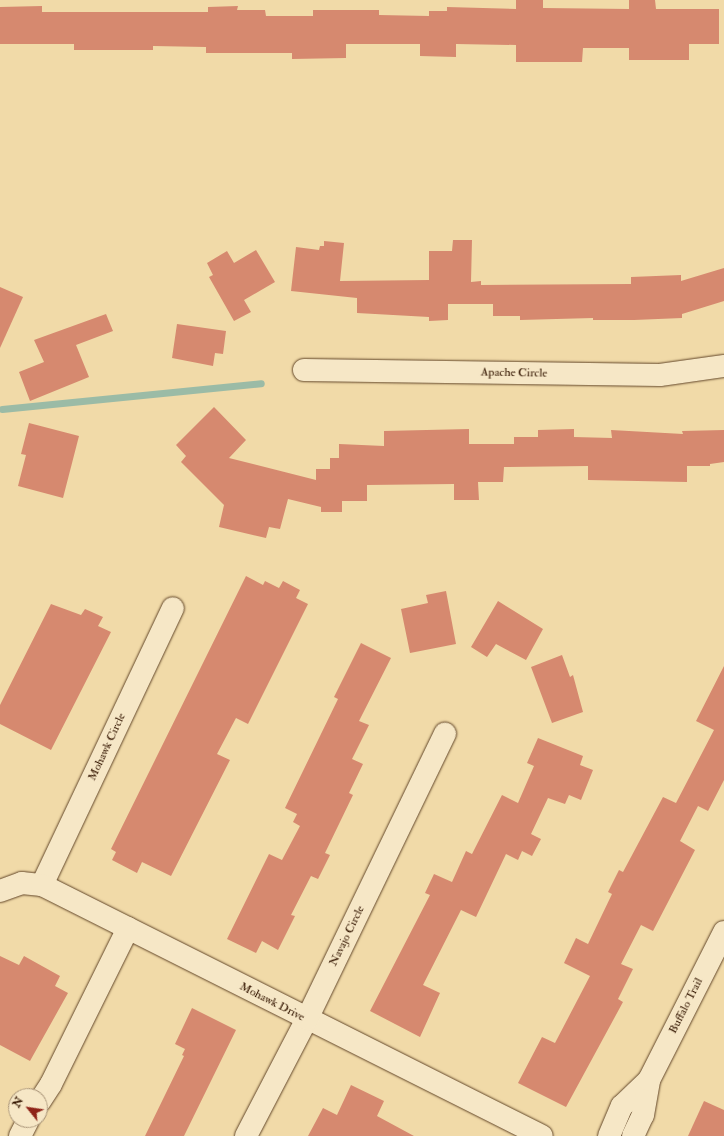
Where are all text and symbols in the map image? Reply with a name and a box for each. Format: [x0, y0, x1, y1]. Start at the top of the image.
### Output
street label: Apache Circle [481, 365, 547, 381]
street label: Mohawk Circle [85, 711, 129, 783]
street label: Navajo Circle [326, 903, 368, 969]
street label: Buffalo Trail [666, 976, 706, 1036]
street label: Mohawk Drive [237, 979, 307, 1025]
north arrow [8, 1088, 48, 1128]
text: N [10, 1095, 26, 1110]

